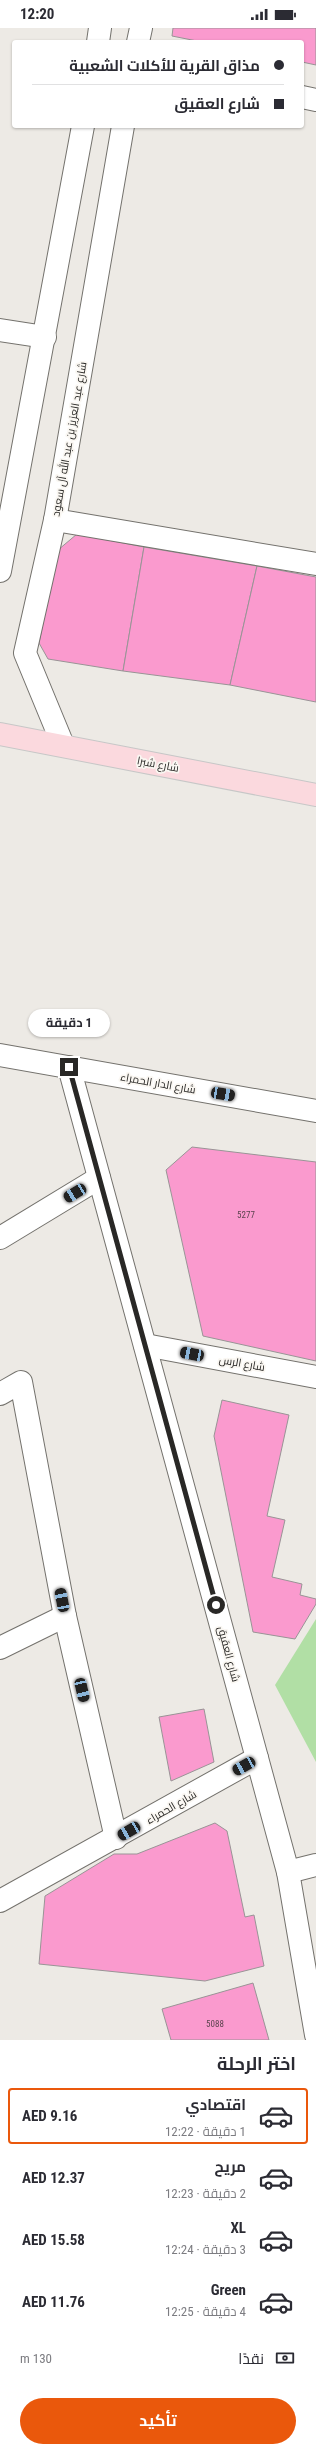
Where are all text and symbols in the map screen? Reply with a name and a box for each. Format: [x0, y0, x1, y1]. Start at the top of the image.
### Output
text: 12:20 [20, 5, 54, 23]
text: مذاق القرية للأكلات الشعبية [69, 57, 260, 75]
text: شارع العقيق [175, 95, 260, 113]
street label: شارع عبد العزيز بن عبد الله آل سعود [48, 360, 90, 518]
street label: شارع شبرا [136, 754, 180, 776]
callout: 1 دقيقة [28, 1009, 110, 1037]
text: 1 دقيقة [46, 1015, 92, 1030]
route end [60, 1058, 78, 1076]
street label: شارع الدار الحمراء [119, 1070, 197, 1098]
car [210, 1086, 236, 1102]
car [62, 1182, 88, 1204]
house number: 5277 [237, 1210, 255, 1220]
car [179, 1346, 205, 1362]
street label: شارع الرس [218, 1353, 266, 1375]
car [54, 1587, 70, 1613]
route start [207, 1596, 225, 1614]
street label: شارع العقيق [214, 1625, 242, 1684]
car [73, 1677, 91, 1703]
car [231, 1755, 257, 1777]
street label: شارع الحمراء [144, 1788, 199, 1828]
car [116, 1820, 142, 1842]
house number: 5088 [206, 2019, 224, 2029]
text: اختر الرحلة [217, 2053, 296, 2074]
text: اقتصادي [186, 2096, 246, 2114]
icon: car [258, 2098, 294, 2134]
text: AED 9.16 [22, 2107, 77, 2125]
text: 1 دقيقة · 12:22 [165, 2124, 246, 2139]
text: مريح [214, 2158, 246, 2176]
icon: car [258, 2160, 294, 2196]
text: AED 12.37 [22, 2169, 85, 2187]
text: 2 دقيقة · 12:23 [165, 2186, 246, 2201]
text: XL [230, 2219, 246, 2237]
icon: car [258, 2222, 294, 2258]
text: AED 15.58 [22, 2231, 85, 2249]
text: 3 دقيقة · 12:24 [165, 2242, 246, 2257]
text: Green [211, 2281, 246, 2299]
icon: car [258, 2284, 294, 2320]
text: AED 11.76 [22, 2293, 85, 2311]
text: 4 دقيقة · 12:25 [165, 2304, 246, 2319]
icon: cash [274, 2347, 296, 2369]
text: نقدًا [238, 2350, 264, 2368]
text: 130 m [20, 2351, 52, 2366]
button: تأكيد [20, 2398, 296, 2444]

